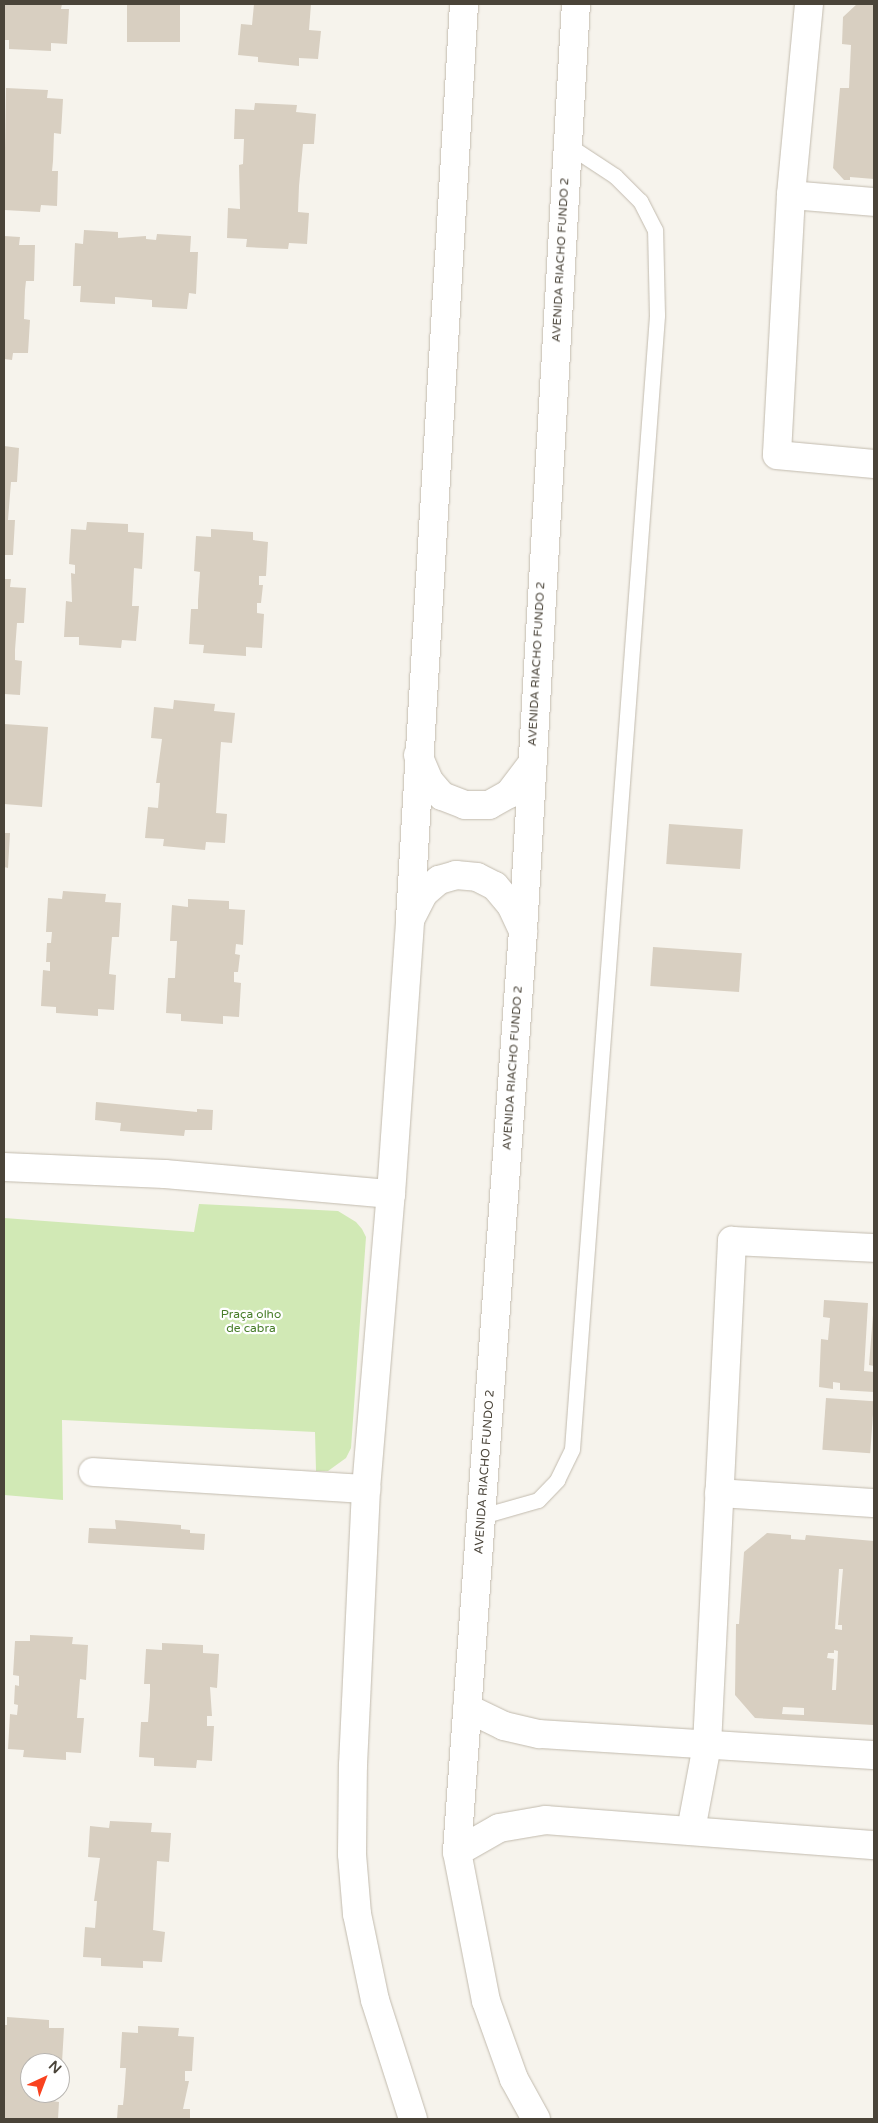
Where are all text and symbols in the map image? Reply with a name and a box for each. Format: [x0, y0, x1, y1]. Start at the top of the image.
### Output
street label: AVENIDA RIACHO FUNDO 2 [549, 177, 573, 343]
street label: AVENIDA RIACHO FUNDO 2 [525, 581, 549, 747]
street label: AVENIDA RIACHO FUNDO 2 [500, 985, 526, 1151]
park label: Praça olho de cabra [221, 1308, 281, 1336]
street label: AVENIDA RIACHO FUNDO 2 [472, 1389, 498, 1555]
north arrow [20, 2053, 70, 2103]
text: N [45, 2057, 65, 2077]

